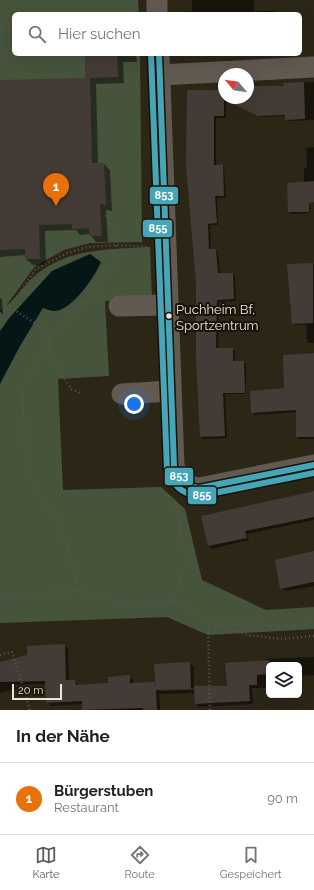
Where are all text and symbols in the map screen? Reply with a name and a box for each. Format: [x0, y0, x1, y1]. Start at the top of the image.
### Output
search box [12, 12, 302, 56]
icon: search [26, 23, 48, 45]
text: Hier suchen [58, 25, 141, 43]
north arrow [218, 68, 254, 104]
pin: 1 [43, 173, 69, 206]
line badge: 853 [149, 186, 179, 205]
text: 853 [155, 189, 173, 202]
line badge: 855 [142, 219, 173, 238]
text: 855 [149, 222, 167, 235]
place label: Puchheim Bf, Sportzentrum [176, 302, 259, 333]
marker: Puchheim Bf, Sportzentrum [164, 311, 174, 321]
your location [124, 394, 144, 414]
line badge: 853 [164, 467, 194, 486]
text: 853 [170, 470, 188, 483]
line badge: 855 [187, 486, 217, 505]
text: 855 [193, 489, 211, 502]
map controls [266, 662, 302, 698]
button: layers [266, 662, 302, 698]
scale bar [12, 682, 62, 701]
text: 20 m [18, 684, 43, 697]
text: In der Nähe [16, 726, 110, 746]
text: Bürgerstuben [54, 782, 153, 800]
text: 1 [26, 791, 32, 806]
text: 90 m [267, 791, 298, 806]
text: Restaurant [54, 800, 119, 815]
tab: Karte [33, 844, 60, 881]
tab: Route [125, 844, 155, 881]
tab: Gespeichert [220, 844, 281, 881]

